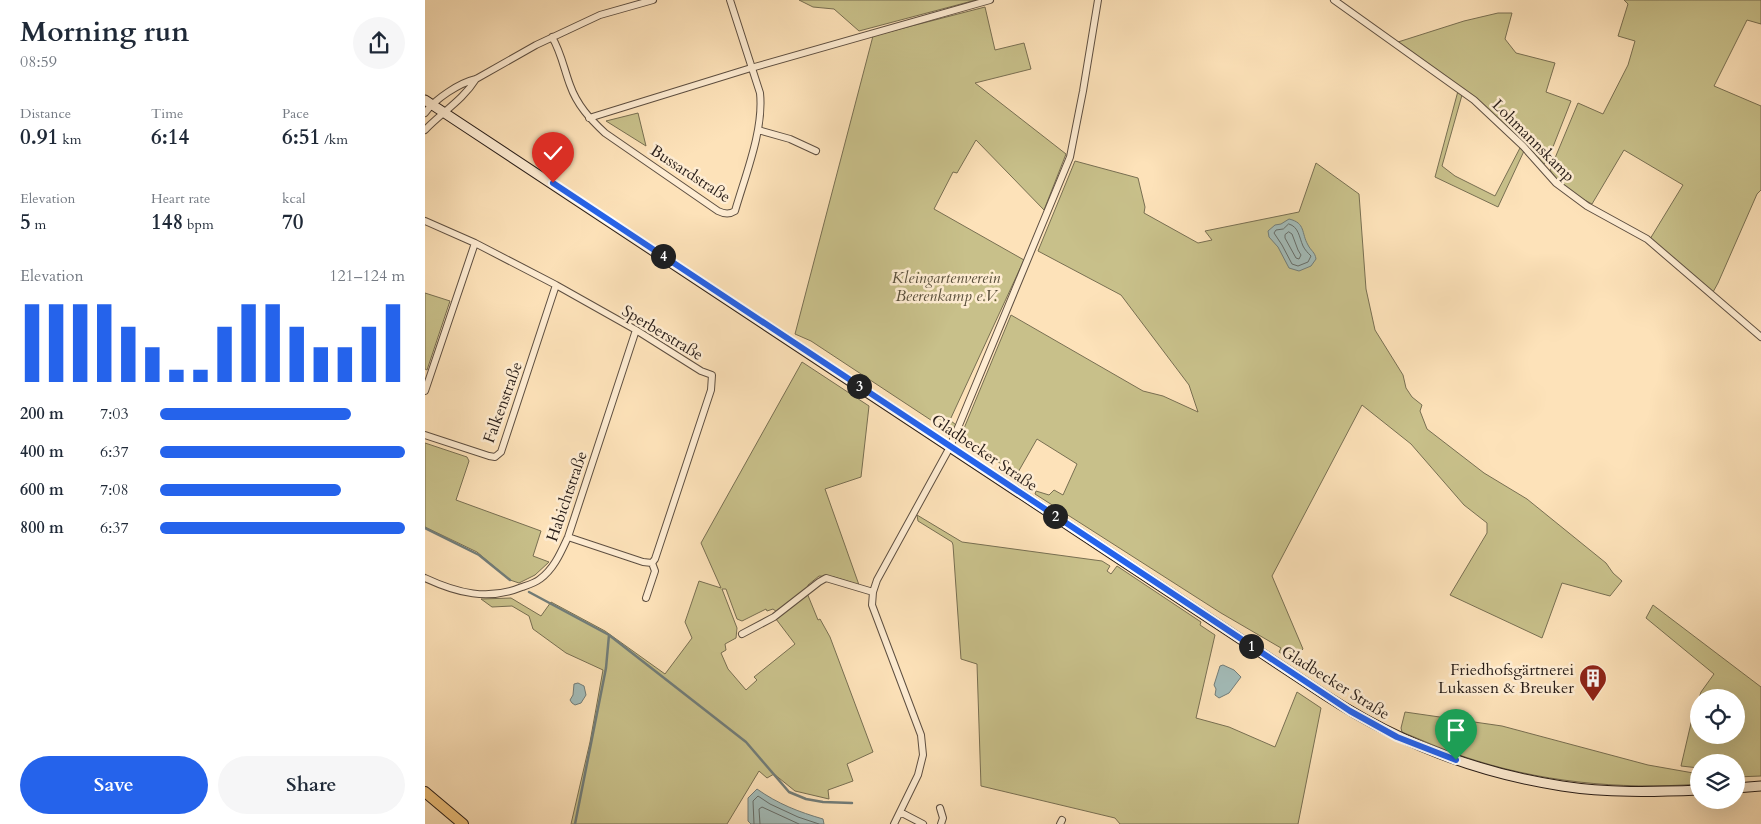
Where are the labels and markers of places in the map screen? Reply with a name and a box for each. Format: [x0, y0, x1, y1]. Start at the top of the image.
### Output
pin [532, 132, 574, 183]
pin: 4 [651, 244, 675, 268]
pin: 3 [847, 374, 871, 398]
pin: 2 [1043, 504, 1067, 528]
pin: 1 [1239, 634, 1263, 658]
place label: Friedhofsgärtnerei Lukassen & Breuker [1438, 659, 1574, 699]
building icon: Friedhofsgärtnerei Lukassen & Breuker [1578, 663, 1608, 702]
pin [1435, 709, 1477, 760]

